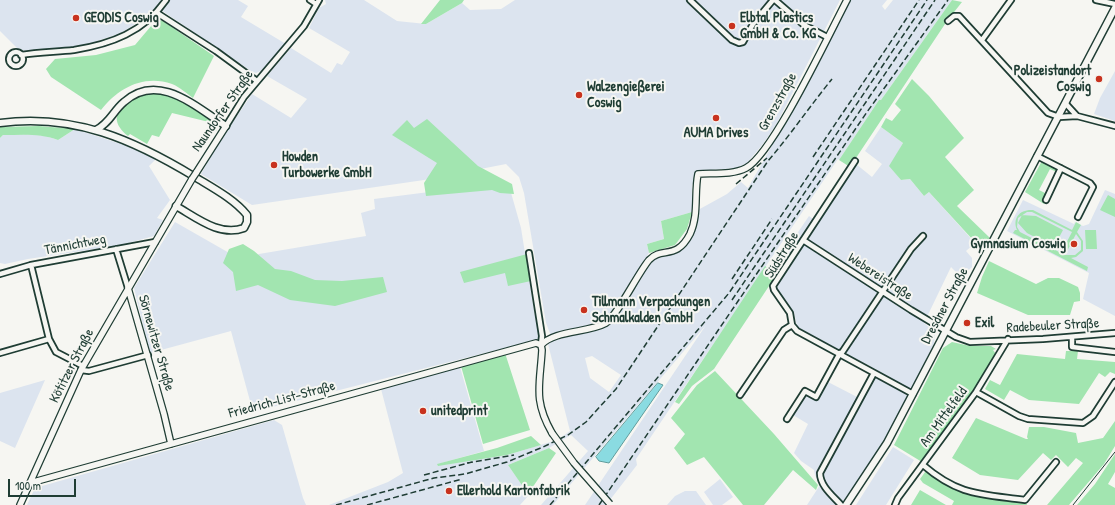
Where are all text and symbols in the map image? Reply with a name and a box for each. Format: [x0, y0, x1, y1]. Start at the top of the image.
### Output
place label: GEODIS Coswig [84, 10, 159, 26]
place label: Elbtal Plastics GmbH & Co. KG [740, 10, 816, 42]
marker: GEODIS Coswig [71, 13, 81, 23]
marker: Elbtal Plastics GmbH & Co. KG [727, 21, 737, 31]
place label: Polizeistandort Coswig [1014, 63, 1091, 96]
street label: Naundorfer Straße [189, 67, 257, 155]
street label: Grenzstraße [755, 70, 801, 134]
marker: Polizeistandort Coswig [1094, 74, 1104, 84]
place label: Walzengießerei Coswig [587, 79, 665, 112]
marker: Walzengießerei Coswig [574, 90, 584, 100]
marker: AUMA Drives [711, 113, 721, 123]
place label: AUMA Drives [684, 125, 748, 141]
place label: Howden Turbowerke GmbH [282, 149, 372, 182]
marker: Howden Turbowerke GmbH [269, 160, 279, 170]
street label: Südstraße [761, 229, 803, 281]
street label: Tännichtweg [43, 231, 107, 259]
place label: Gymnasium Coswig [971, 236, 1066, 252]
marker: Gymnasium Coswig [1069, 239, 1079, 249]
street label: Webereistraße [845, 250, 915, 304]
street label: Dresdner Straße [918, 265, 972, 347]
street label: Sörnewitzer Straße [134, 293, 178, 393]
place label: Tillmann Verpackungen Schmalkalden GmbH [592, 294, 710, 326]
marker: Tillmann Verpackungen Schmalkalden GmbH [579, 305, 589, 315]
place label: Exil [975, 315, 994, 331]
street label: Radebeuler Straße [1006, 315, 1100, 337]
marker: Exil [962, 318, 972, 328]
street label: Kötitzer Straße [46, 326, 98, 406]
street label: Friedrich-List-Straße [227, 378, 337, 422]
street label: Am Mittelfeld [917, 384, 971, 450]
place label: unitedprint [431, 403, 488, 419]
marker: unitedprint [418, 406, 428, 416]
scale bar [10, 471, 78, 497]
text: 100 m [15, 477, 41, 494]
place label: Ellerhold Kartonfabrik [457, 483, 570, 499]
marker: Ellerhold Kartonfabrik [444, 486, 454, 496]

